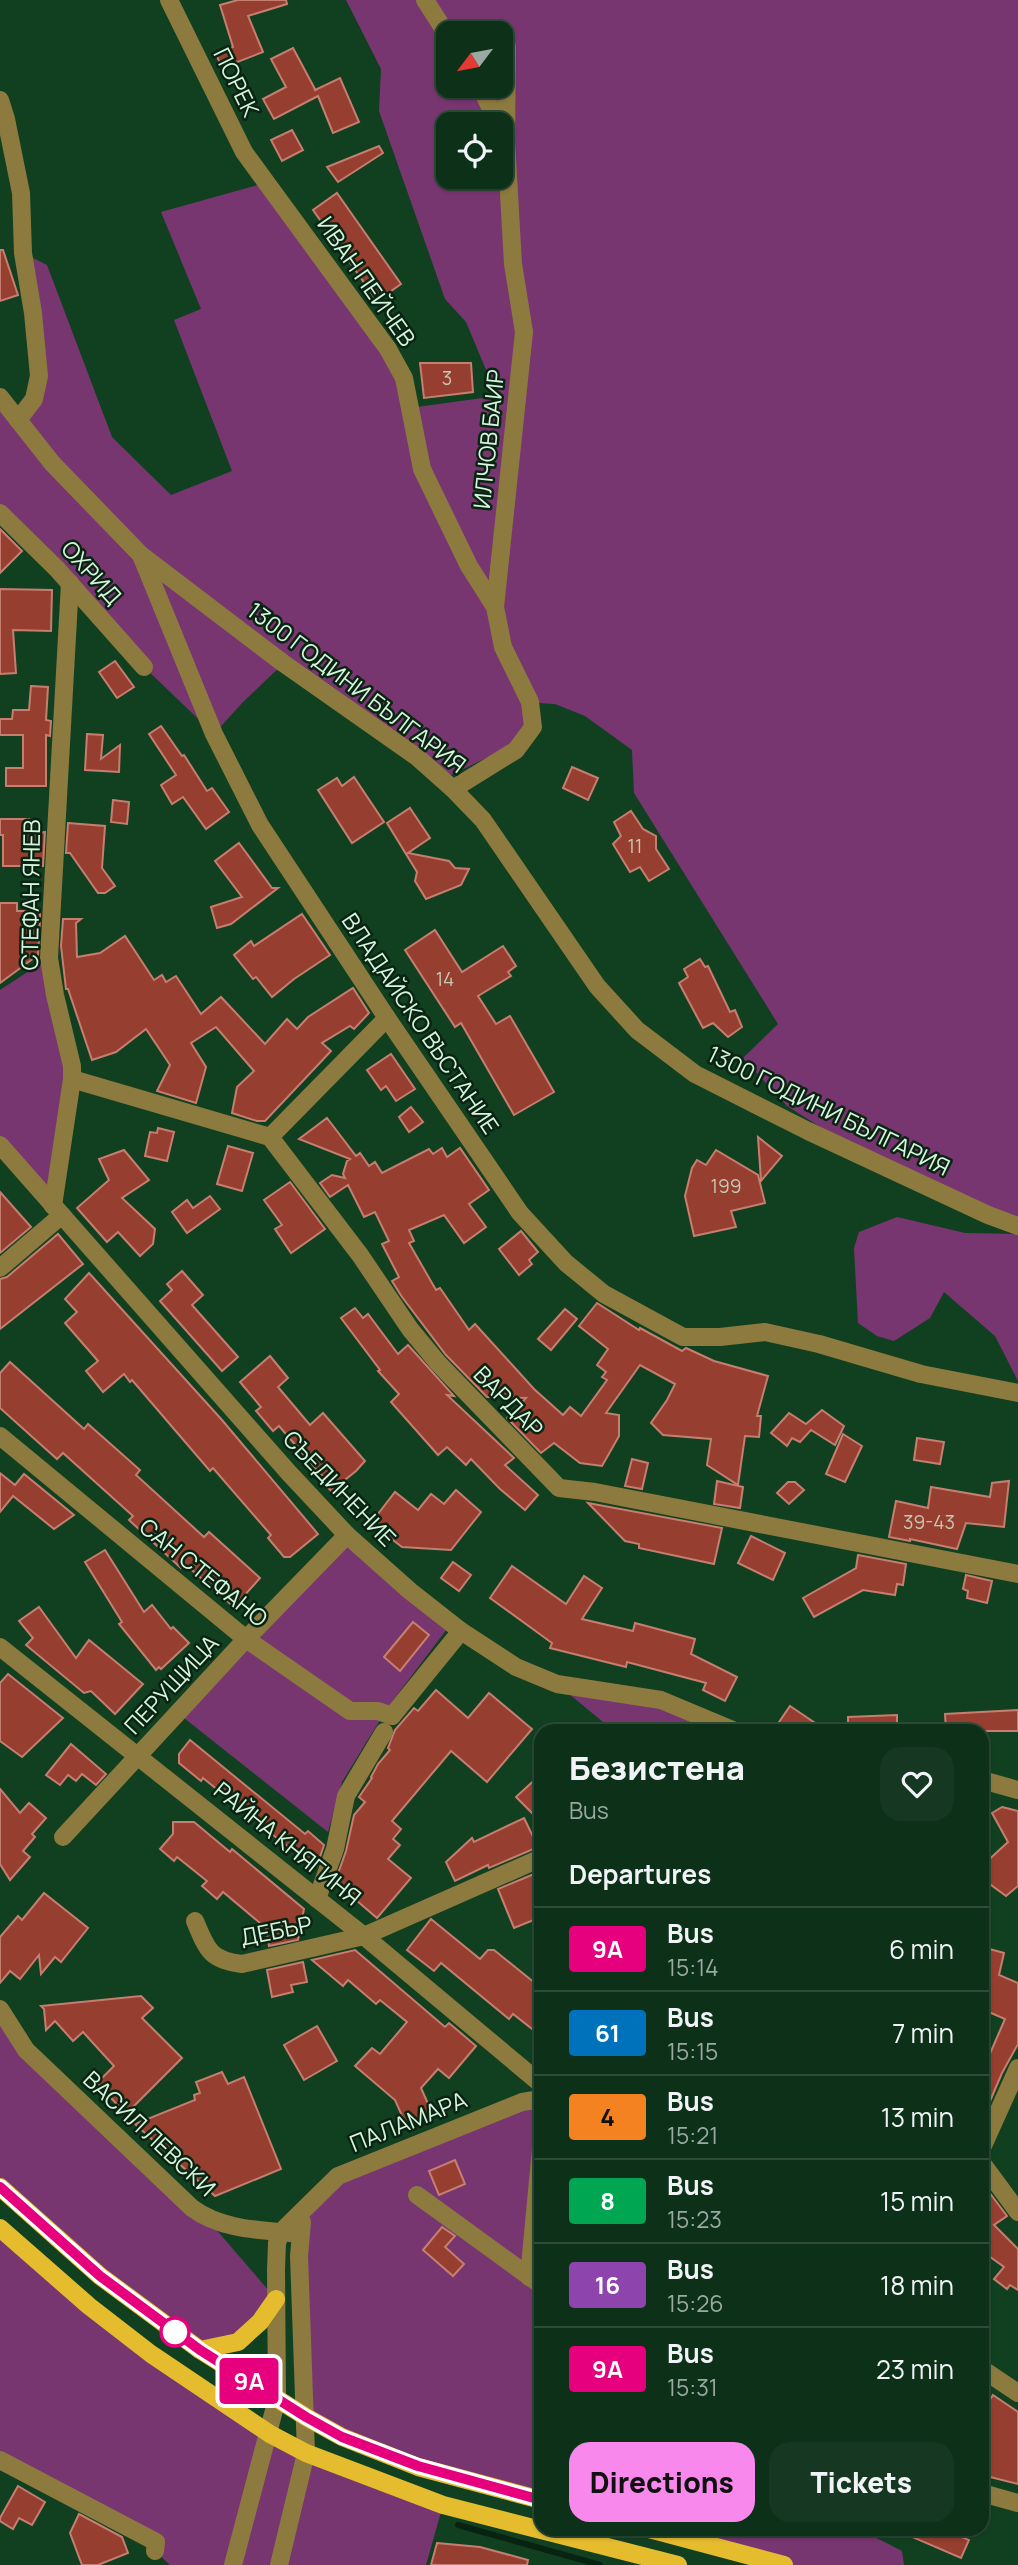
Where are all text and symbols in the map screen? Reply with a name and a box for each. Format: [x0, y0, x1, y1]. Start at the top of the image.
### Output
north arrow [436, 21, 513, 98]
map controls [436, 21, 513, 189]
street label: ПОРЕК [207, 42, 268, 122]
button: locate [436, 112, 513, 189]
street label: ИВАН ПЕЙЧЕВ [310, 210, 424, 352]
house number: 3 [442, 365, 452, 391]
street label: ИЛЧОВ БАИР [465, 368, 511, 510]
street label: ОХРИД [55, 533, 129, 611]
street label: 1300 ГОДИНИ БЪЛГАРИЯ [241, 594, 473, 780]
street label: СТЕФАН ЯНЕВ [13, 819, 47, 971]
house number: 11 [628, 833, 642, 859]
street label: ВЛАДАЙСКО ВЪСТАНИЕ [335, 906, 507, 1140]
house number: 14 [436, 966, 454, 992]
street label: 1300 ГОДИНИ БЪЛГАРИЯ [702, 1037, 956, 1183]
house number: 199 [711, 1173, 742, 1199]
street label: ВАРДАР [467, 1358, 551, 1444]
street label: СЪЕДИНЕНИЕ [276, 1423, 404, 1553]
house number: 39-43 [903, 1509, 955, 1535]
street label: САН СТЕФАНО [133, 1510, 275, 1634]
street label: ПЕРУЩИЦА [117, 1627, 226, 1741]
text: Безистена [569, 1745, 745, 1790]
button: heart [880, 1747, 954, 1821]
street label: РАЙНА КНЯГИНЯ [208, 1774, 368, 1912]
text: Bus [569, 1794, 609, 1826]
text: Departures [569, 1856, 711, 1892]
street label: ДЕБЪР [238, 1907, 315, 1953]
text: Bus [667, 1915, 714, 1951]
text: 6 min [889, 1931, 954, 1967]
text: 9А [592, 1932, 623, 1965]
text: 15:14 [667, 1951, 719, 1983]
text: Bus [667, 1999, 714, 2035]
text: 7 min [892, 2015, 954, 2051]
text: 61 [595, 2016, 620, 2049]
text: 15:15 [667, 2035, 718, 2067]
street label: ВАСИЛ ЛЕВСКИ [77, 2063, 223, 2203]
street label: ПАЛАМАРА [345, 2083, 472, 2159]
text: Bus [667, 2083, 714, 2119]
text: 13 min [881, 2099, 954, 2135]
text: 4 [600, 2100, 615, 2133]
text: 15:21 [667, 2119, 718, 2151]
text: Bus [667, 2167, 714, 2203]
text: 15 min [880, 2183, 954, 2219]
text: 8 [600, 2184, 615, 2217]
text: 15:23 [667, 2203, 722, 2235]
text: Bus [667, 2251, 714, 2287]
text: 18 min [880, 2267, 954, 2303]
text: 16 [595, 2268, 620, 2301]
text: 15:26 [667, 2287, 724, 2319]
unlabelled marker [160, 2317, 190, 2347]
text: Bus [667, 2335, 714, 2371]
text: 23 min [876, 2351, 954, 2387]
text: 9А [592, 2352, 623, 2385]
line badge: 9А [218, 2358, 280, 2404]
text: 9А [233, 2364, 265, 2397]
text: 15:31 [667, 2371, 718, 2403]
button: Directions [569, 2442, 755, 2522]
button: Tickets [769, 2442, 954, 2522]

